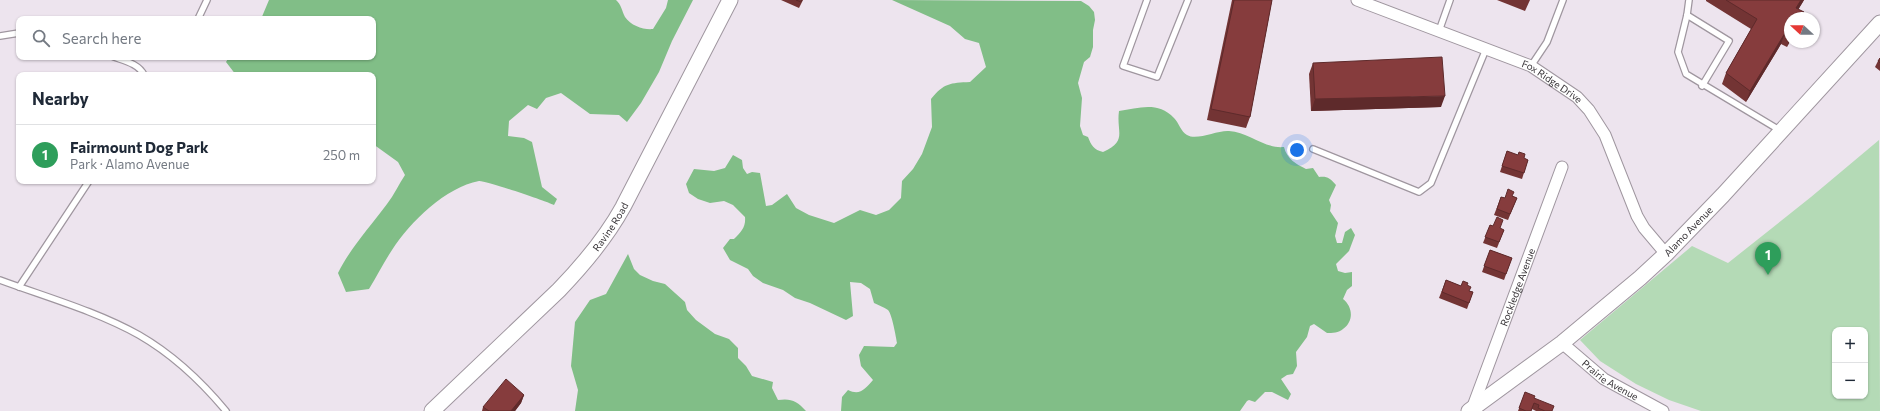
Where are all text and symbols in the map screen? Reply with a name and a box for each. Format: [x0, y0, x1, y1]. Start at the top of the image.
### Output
north arrow [1784, 12, 1820, 48]
search box [16, 16, 376, 60]
icon: search [30, 27, 52, 49]
text: Search here [62, 29, 141, 47]
street label: Fox Ridge Drive [1520, 57, 1585, 105]
text: Nearby [32, 88, 89, 109]
text: Fairmount Dog Park [70, 138, 209, 156]
your location [1287, 140, 1307, 160]
text: 1 [42, 147, 48, 163]
text: 250 m [323, 147, 360, 163]
text: Park · Alamo Avenue [70, 156, 189, 172]
street label: Ravine Road [590, 200, 630, 253]
street label: Alamo Avenue [1661, 204, 1715, 259]
pin: 1 [1755, 242, 1781, 275]
street label: Rockledge Avenue [1497, 247, 1537, 328]
map controls [1832, 327, 1868, 399]
button: + [1832, 327, 1868, 363]
street label: Prairie Avenue [1580, 357, 1640, 403]
button: − [1832, 363, 1868, 399]

